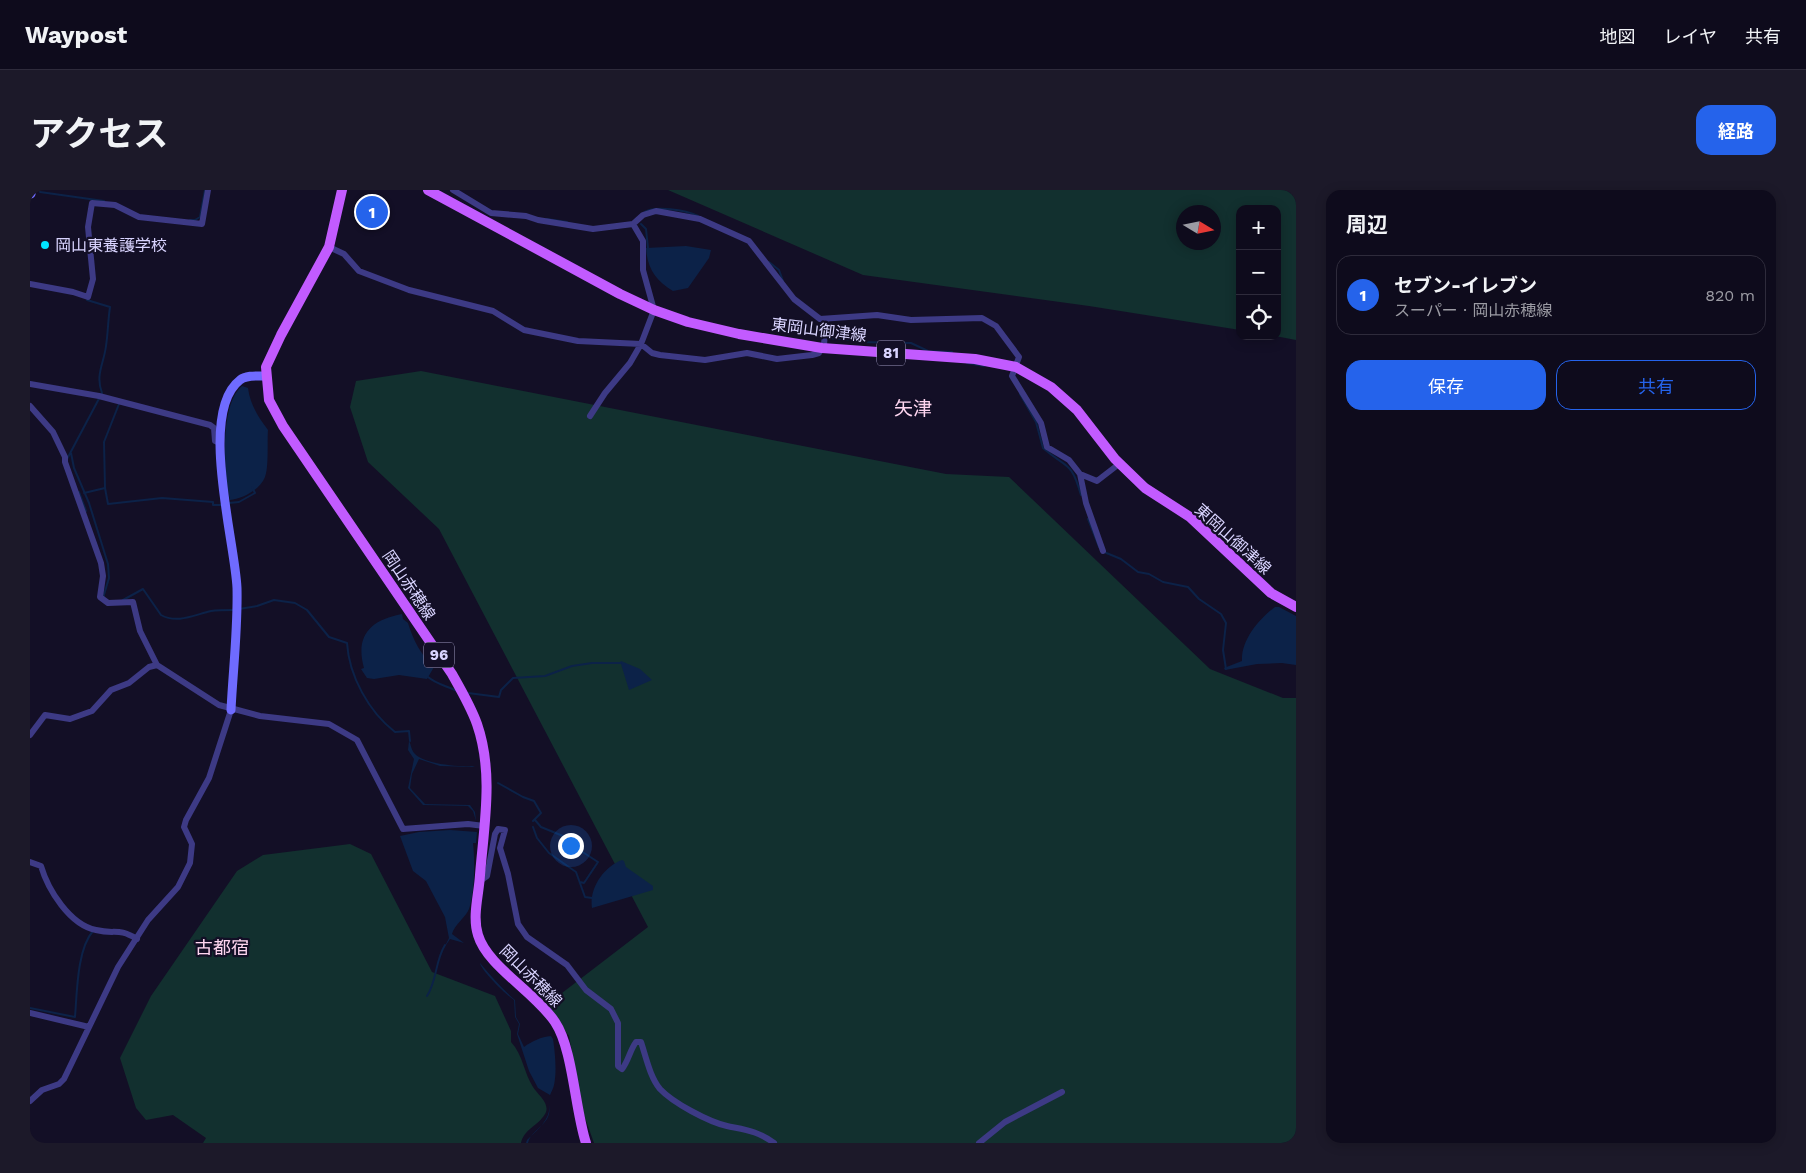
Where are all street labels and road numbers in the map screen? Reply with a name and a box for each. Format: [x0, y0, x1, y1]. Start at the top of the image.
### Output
street label: 東岡山御津線 [770, 315, 868, 345]
road number: 81 [877, 340, 905, 366]
street label: 東岡山御津線 [1191, 500, 1275, 578]
street label: 岡山赤穂線 [379, 547, 439, 623]
road number: 96 [424, 642, 454, 668]
street label: 岡山赤穂線 [496, 941, 566, 1011]

